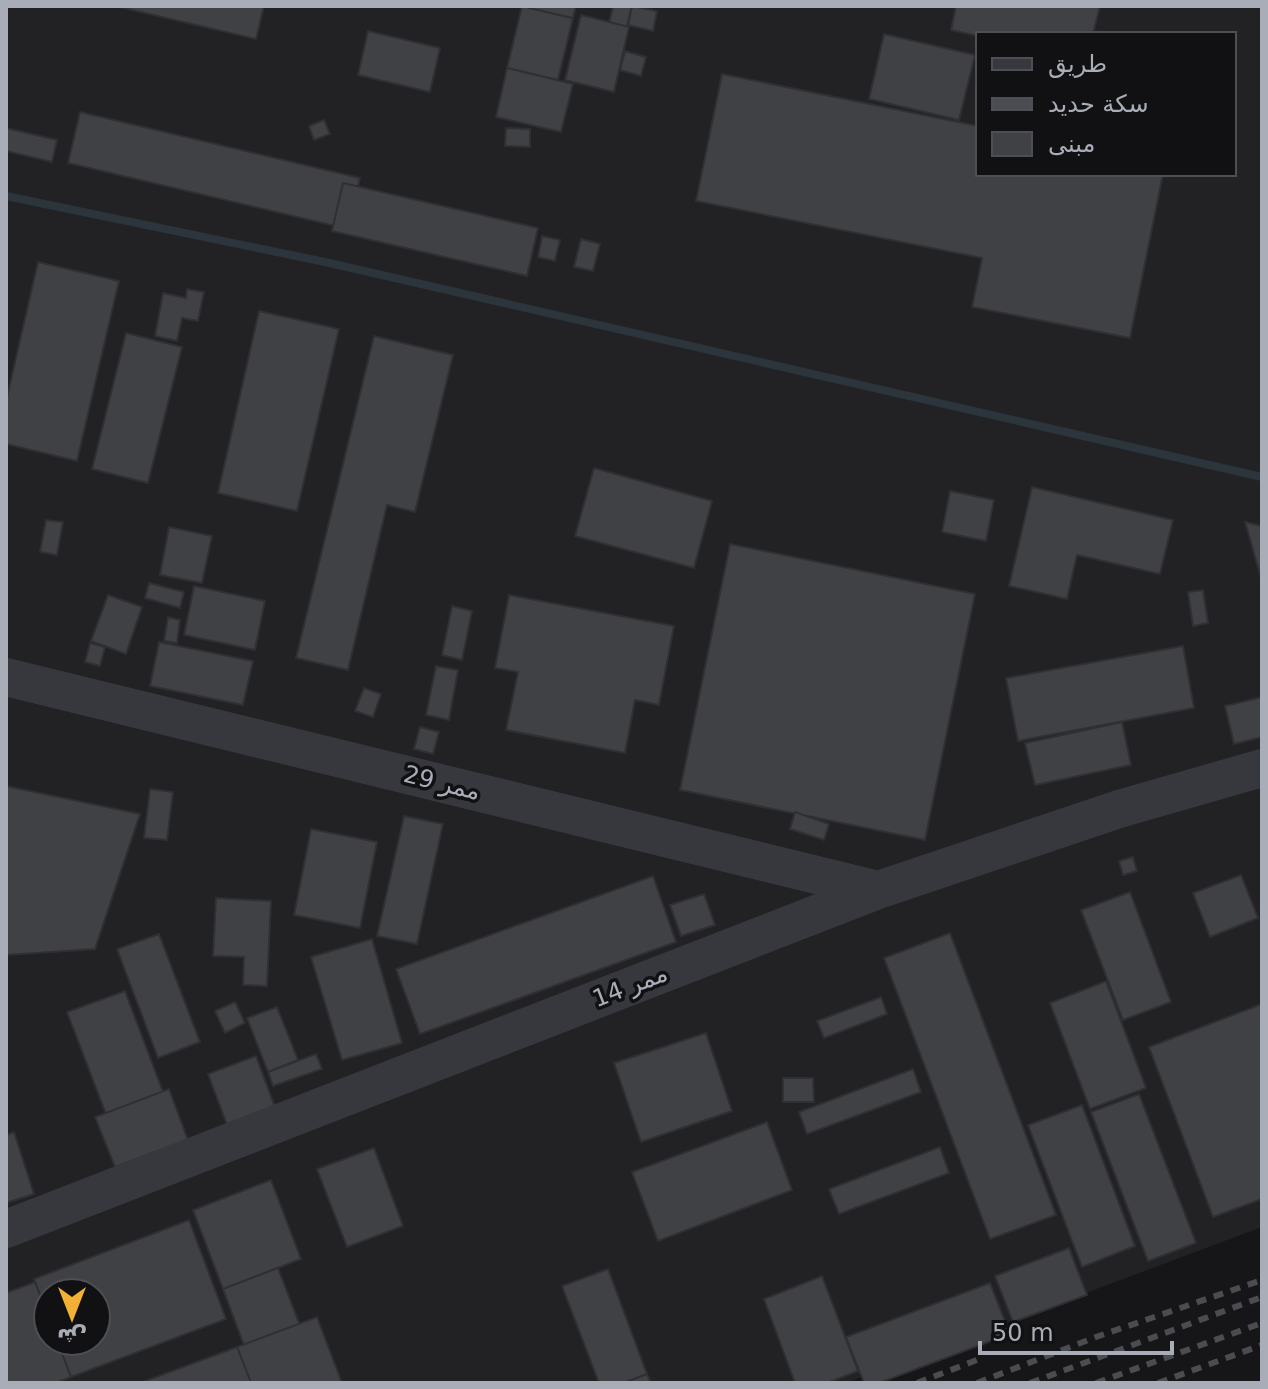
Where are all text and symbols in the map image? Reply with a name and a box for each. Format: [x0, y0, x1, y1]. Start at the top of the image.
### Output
legend [976, 32, 1236, 176]
text: طريق [1048, 50, 1107, 78]
text: سكة حديد [1048, 90, 1149, 118]
text: مبنى [1048, 130, 1095, 158]
street label: ممر 29 [401, 760, 483, 806]
street label: ممر 14 [589, 959, 671, 1013]
north arrow [32, 1277, 112, 1357]
scale bar [980, 1305, 1172, 1355]
text: 50 m [992, 1319, 1054, 1347]
text: ش [57, 1324, 87, 1349]

